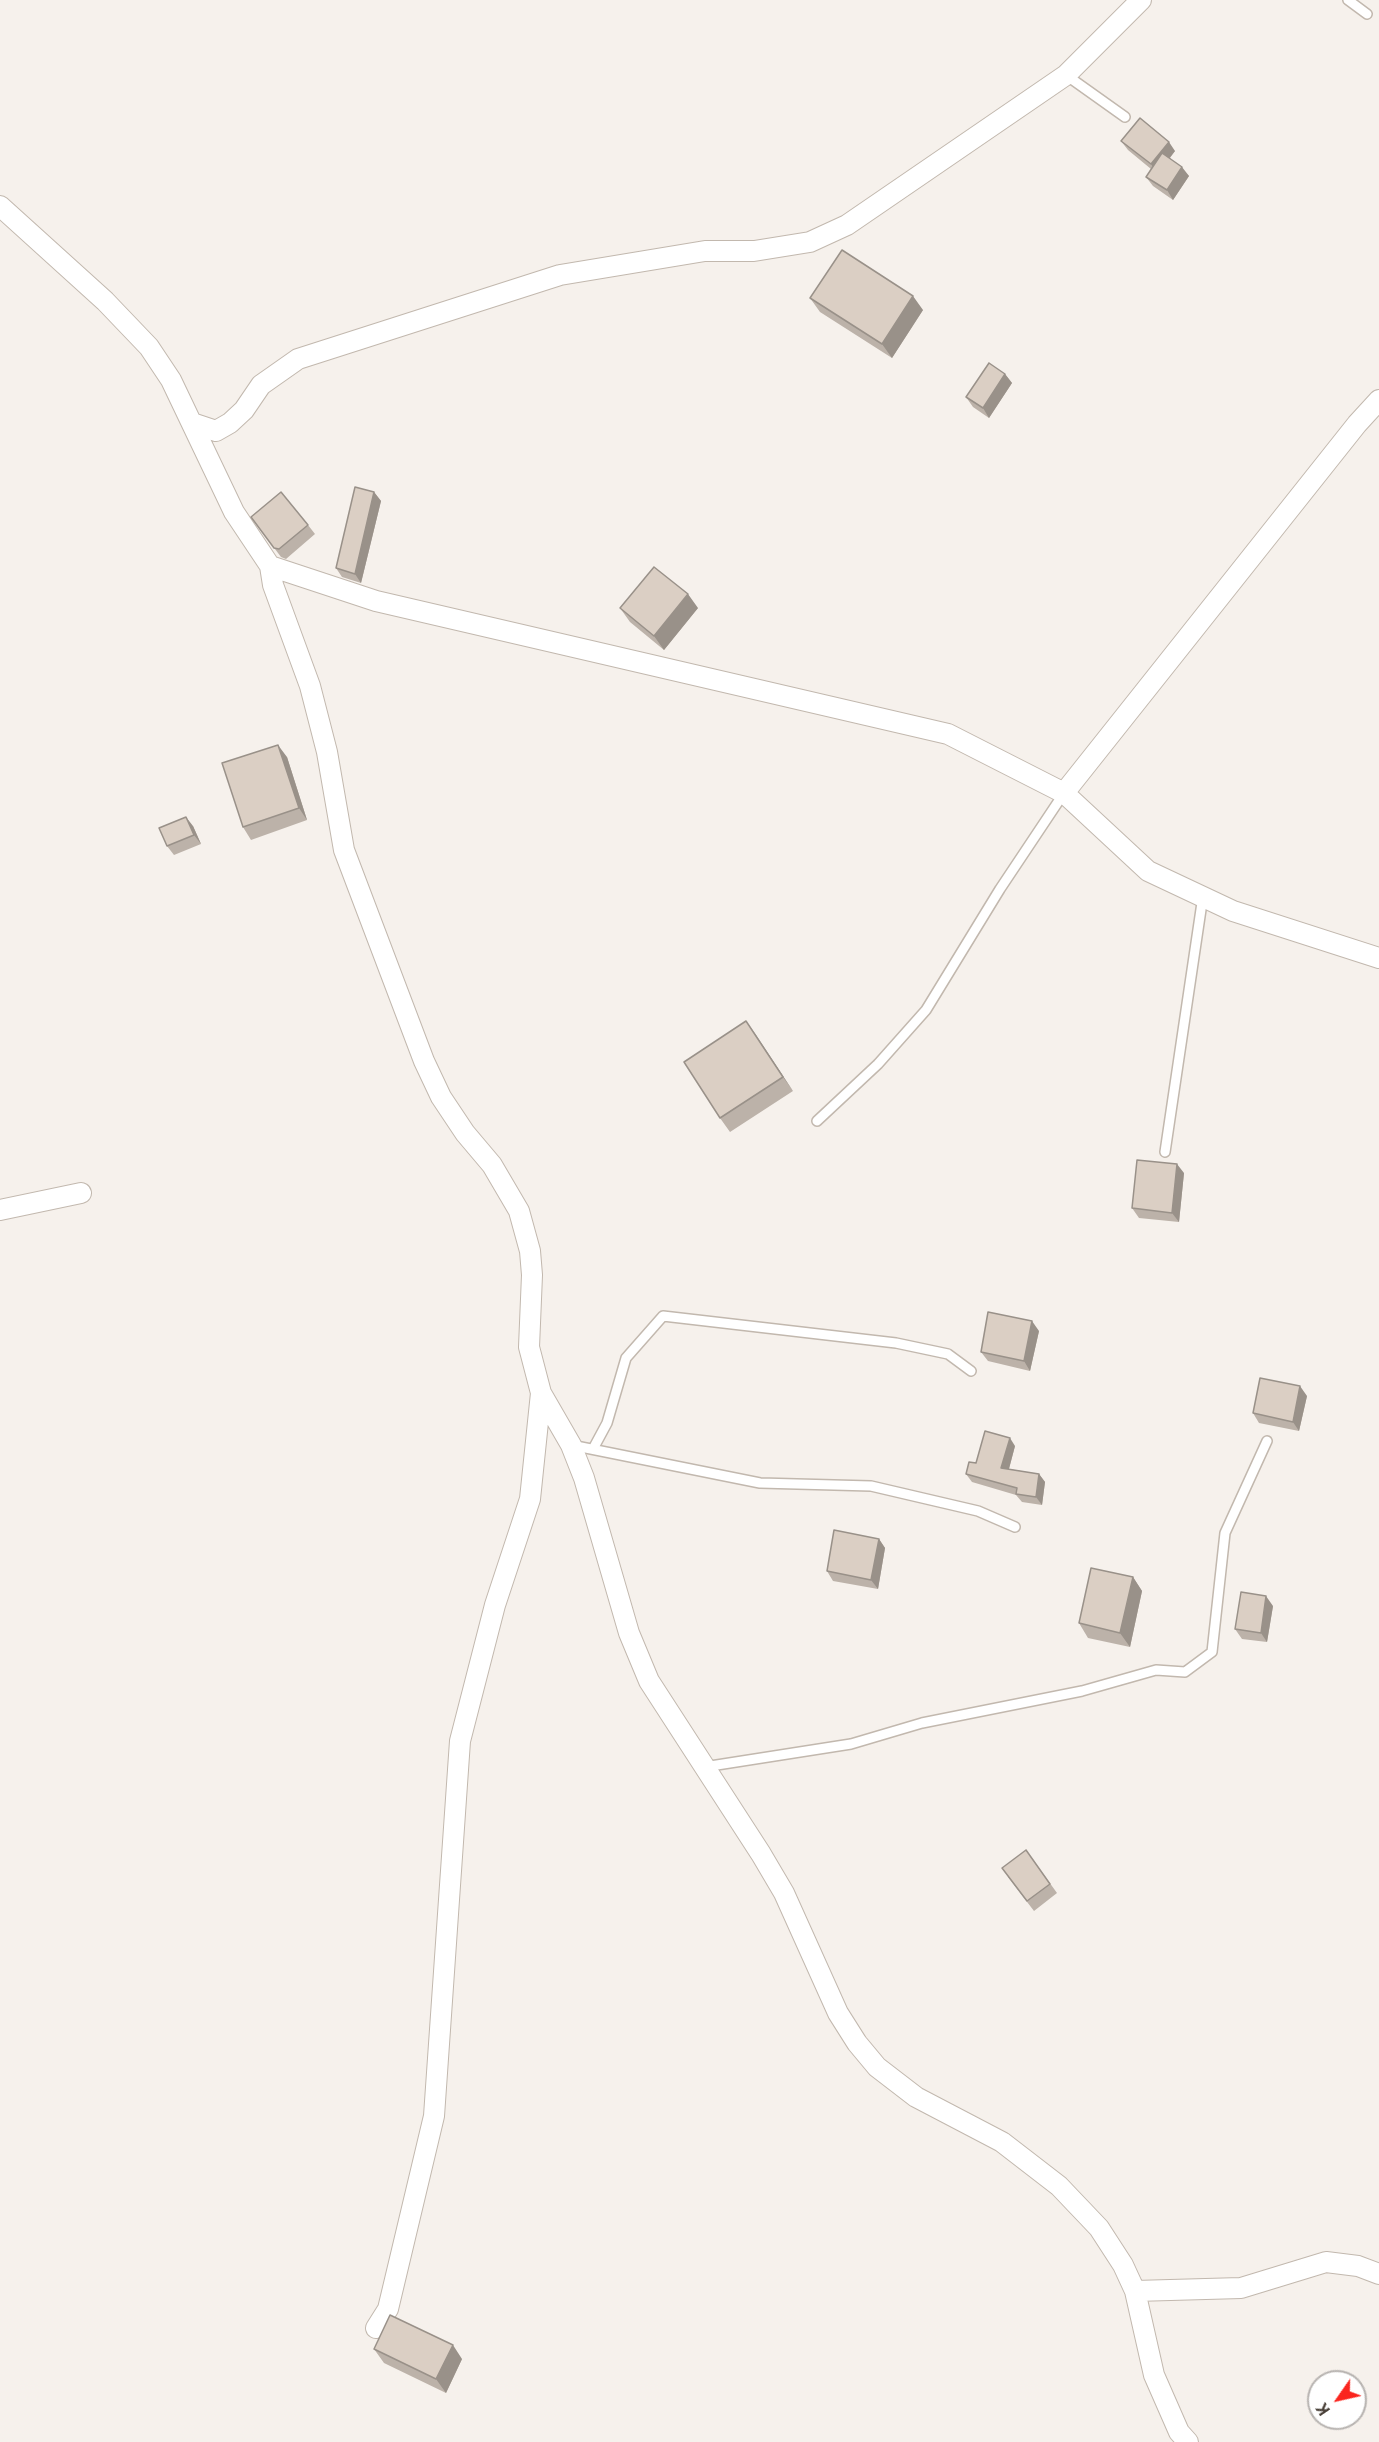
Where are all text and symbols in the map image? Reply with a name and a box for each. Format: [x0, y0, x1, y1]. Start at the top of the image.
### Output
north arrow [1307, 2370, 1367, 2430]
text: K [1313, 2400, 1334, 2419]

